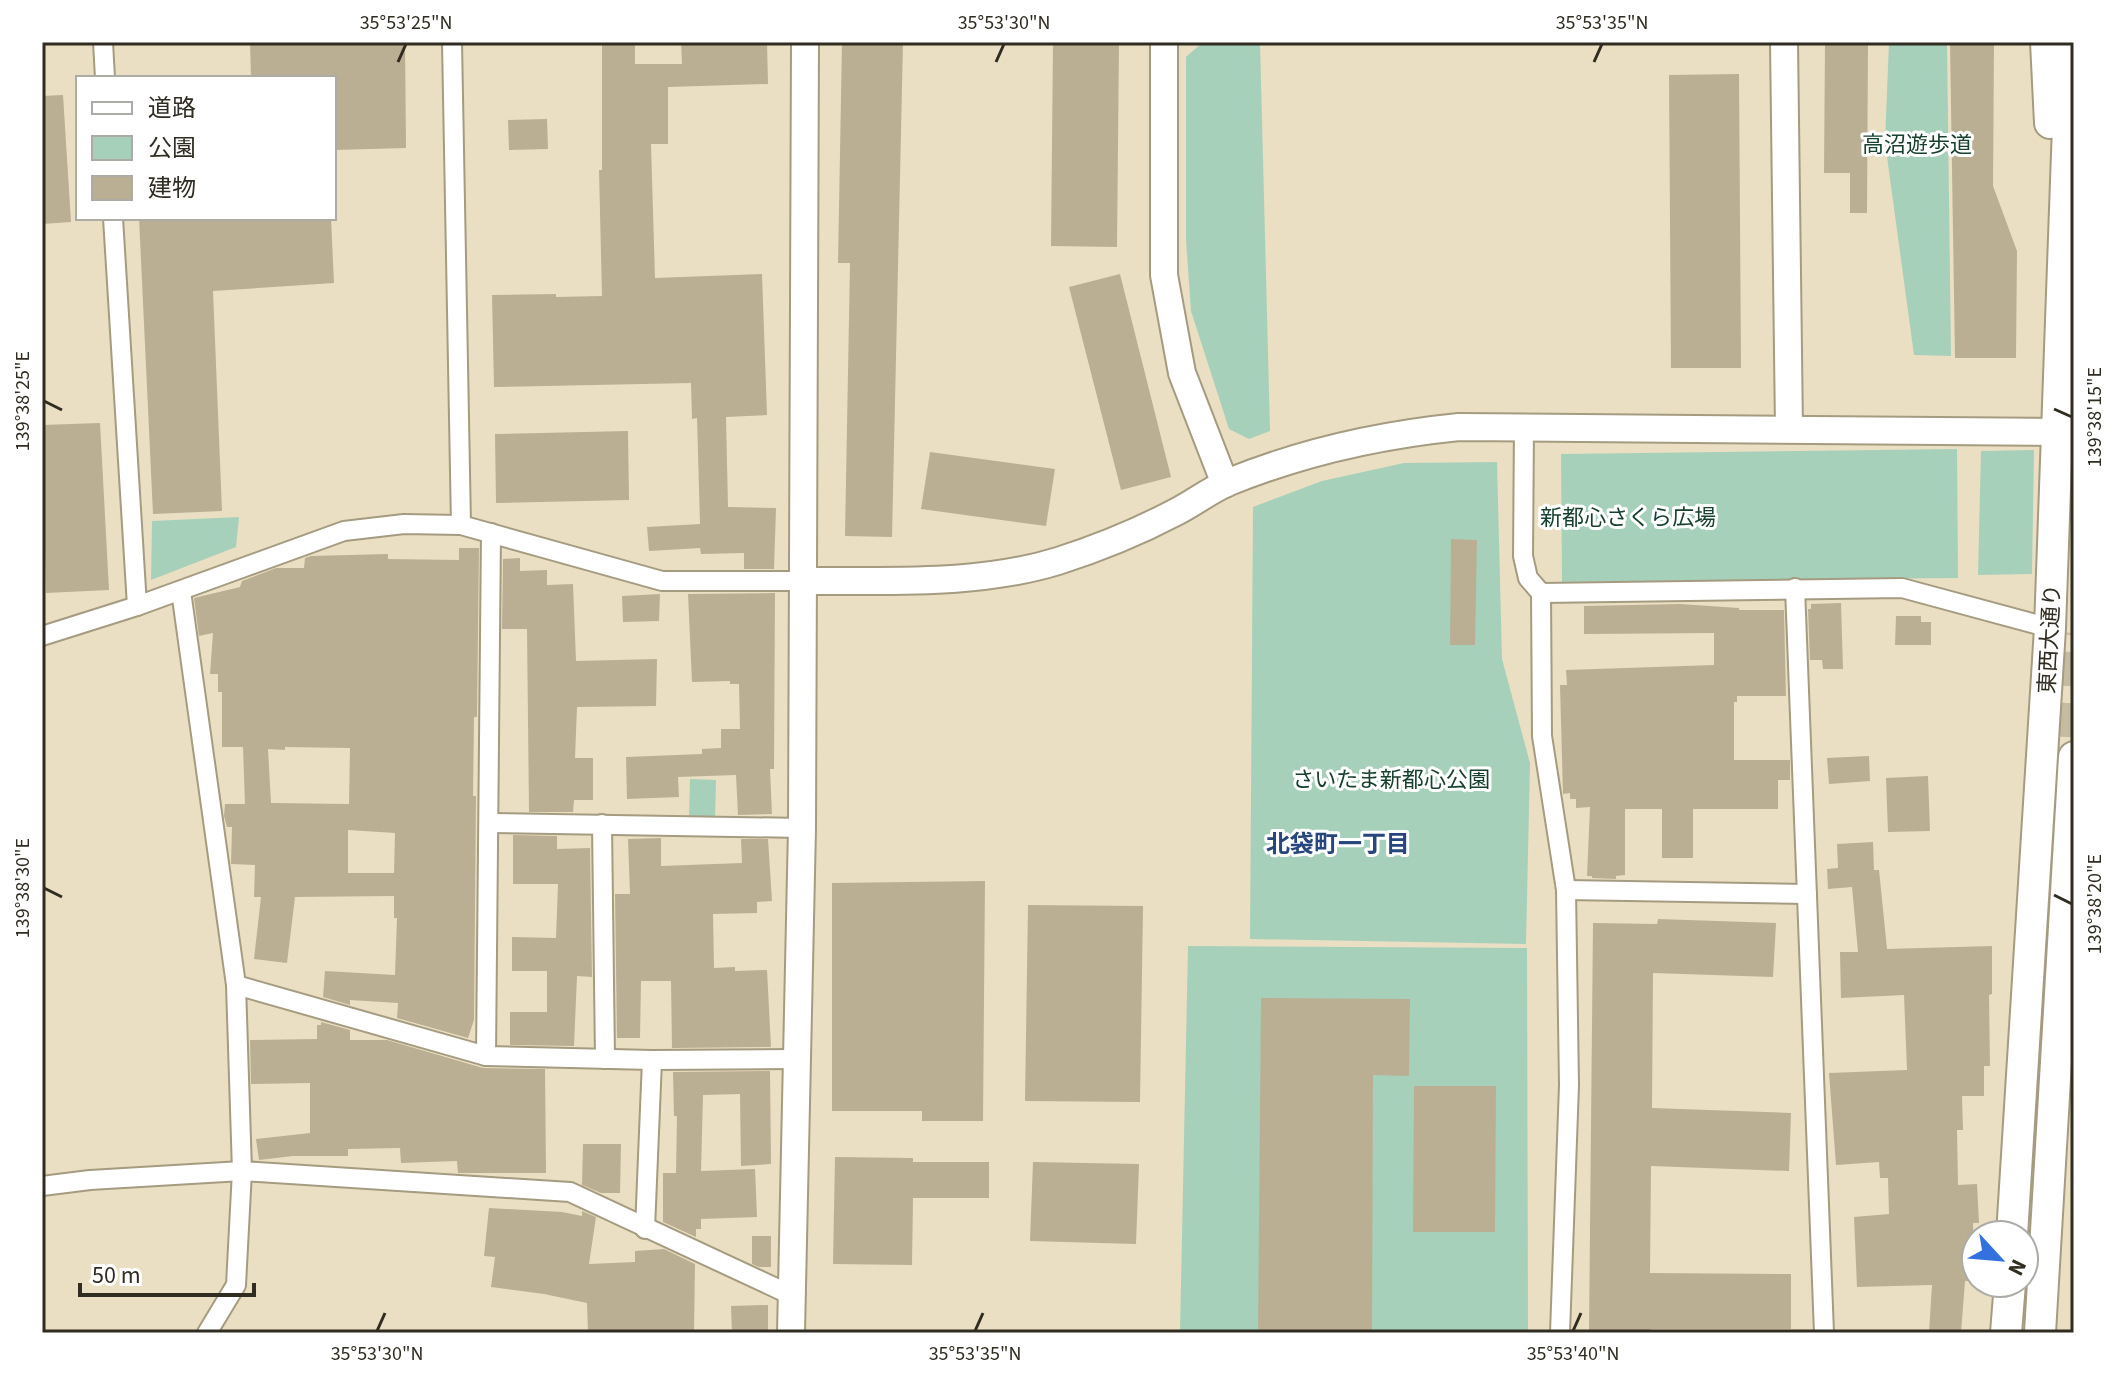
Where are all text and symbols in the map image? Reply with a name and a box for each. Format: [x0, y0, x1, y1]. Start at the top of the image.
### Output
text: 35°53'25"N [360, 9, 452, 37]
text: 35°53'30"N [958, 9, 1050, 37]
text: 35°53'35"N [1556, 9, 1648, 37]
legend [76, 76, 336, 220]
text: 道路 [148, 91, 196, 126]
park label: 高沼遊歩道 [1862, 129, 1972, 161]
text: 公園 [148, 131, 196, 166]
text: 建物 [148, 171, 196, 206]
text: 139°38'25"E [9, 351, 37, 451]
text: 139°38'15"E [2081, 367, 2109, 467]
park label: 新都心さくら広場 [1540, 502, 1716, 534]
street label: 東西大通り [2031, 583, 2069, 695]
park label: さいたま新都心公園 [1292, 764, 1490, 796]
district label: 北袋町一丁目 [1266, 827, 1410, 862]
text: 139°38'30"E [9, 838, 37, 938]
text: 139°38'20"E [2081, 854, 2109, 954]
north arrow [1960, 1219, 2040, 1299]
scale bar [80, 1247, 254, 1297]
text: N [1999, 1254, 2035, 1281]
text: 50 m [92, 1258, 141, 1293]
text: 35°53'30"N [331, 1340, 423, 1368]
text: 35°53'35"N [929, 1340, 1021, 1368]
text: 35°53'40"N [1527, 1340, 1619, 1368]

